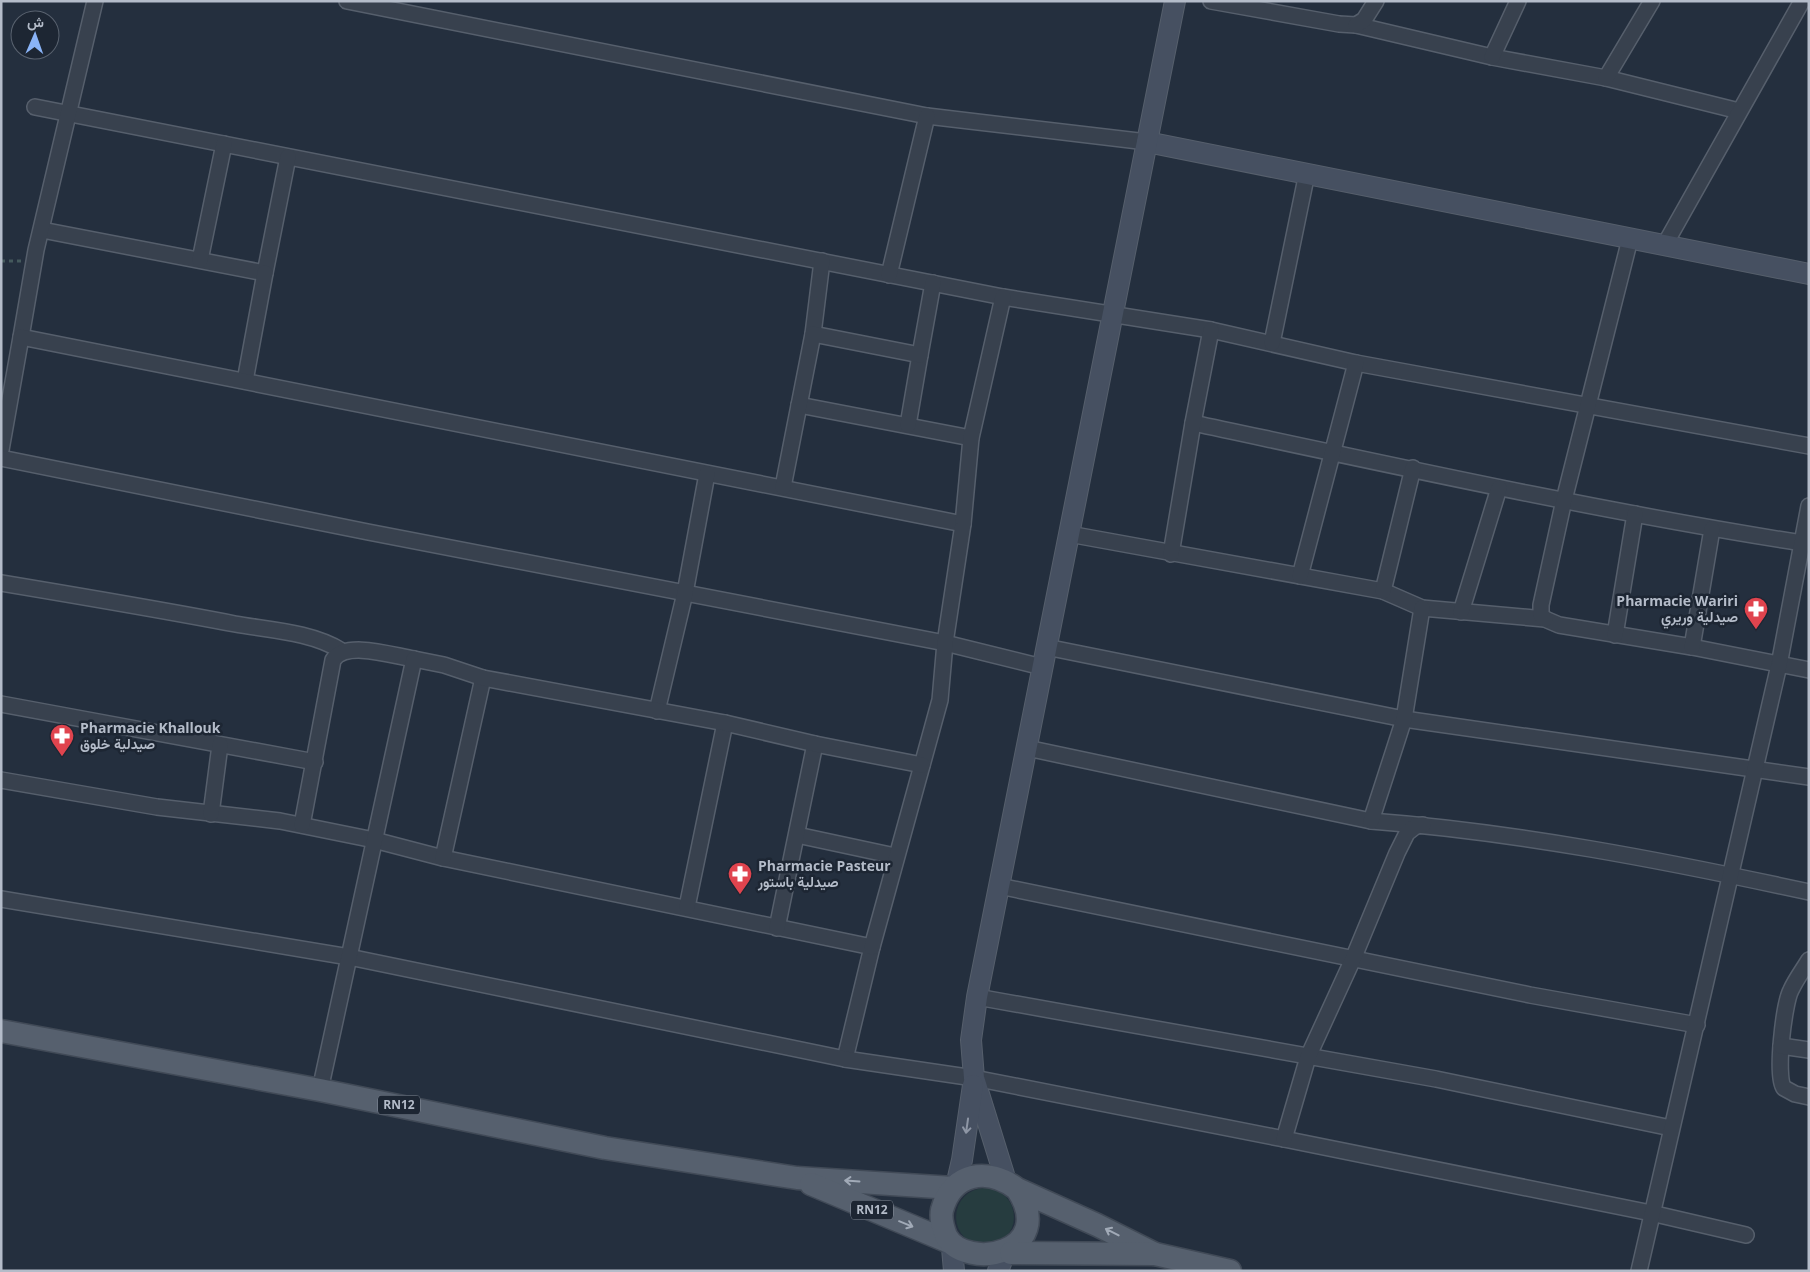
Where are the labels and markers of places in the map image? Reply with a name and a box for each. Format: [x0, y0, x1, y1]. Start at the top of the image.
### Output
place label: Pharmacie Wariri صيدلية وريري [1616, 591, 1738, 629]
pharmacy icon: Pharmacie Wariri صيدلية وريري [1743, 596, 1769, 630]
place label: Pharmacie Khallouk صيدلية خلوق [80, 718, 221, 753]
pharmacy icon: Pharmacie Khallouk صيدلية خلوق [49, 723, 75, 757]
place label: Pharmacie Pasteur صيدلية باستور [757, 856, 891, 891]
pharmacy icon: Pharmacie Pasteur صيدلية باستور [727, 861, 753, 895]

